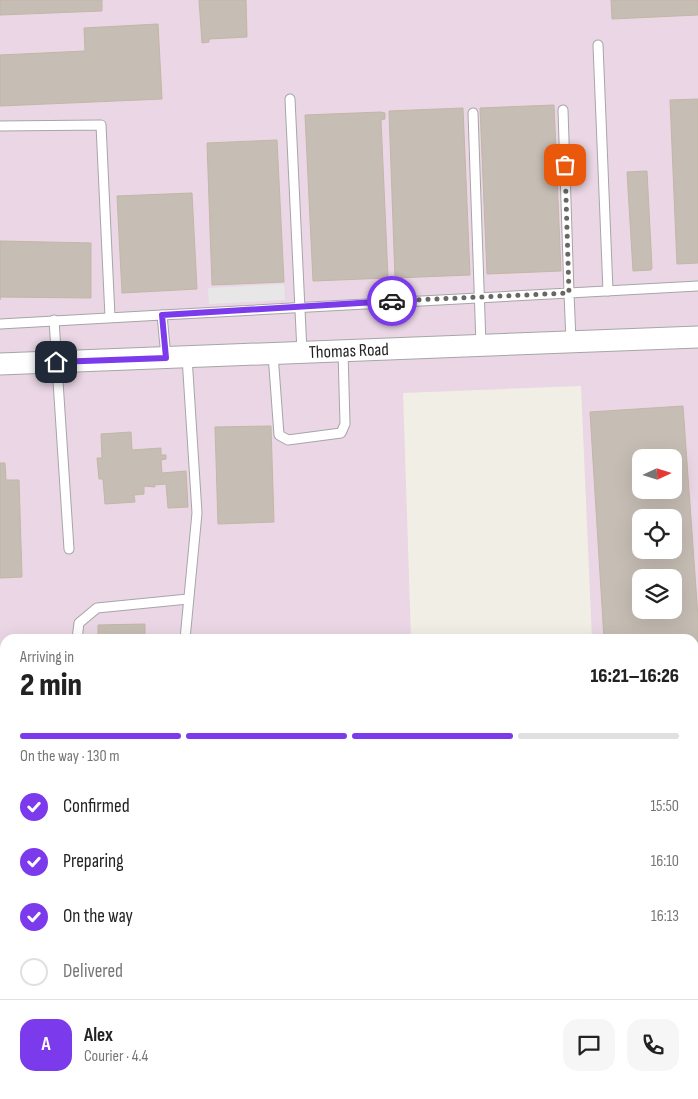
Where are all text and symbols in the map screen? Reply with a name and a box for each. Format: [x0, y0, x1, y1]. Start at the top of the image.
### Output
pin [544, 144, 586, 186]
icon: bag [551, 151, 579, 179]
courier [367, 276, 417, 326]
icon: car [378, 287, 406, 315]
street label: Thomas Road [308, 339, 389, 363]
pin [35, 341, 77, 383]
icon: home [42, 348, 70, 376]
north arrow [632, 449, 682, 499]
map controls [632, 449, 682, 619]
button: locate [632, 509, 682, 559]
button: layers [632, 569, 682, 619]
text: Arriving in [20, 648, 74, 667]
text: 16:21–16:26 [591, 665, 679, 688]
text: 2 min [20, 666, 82, 705]
text: On the way · 130 m [20, 747, 119, 766]
icon: check [20, 793, 48, 821]
text: Confirmed [63, 795, 130, 818]
text: 15:50 [650, 797, 679, 816]
icon: check [20, 848, 48, 876]
text: Preparing [63, 850, 124, 873]
text: 16:10 [651, 852, 679, 871]
icon: check [20, 903, 48, 931]
text: On the way [63, 905, 133, 928]
text: 16:13 [651, 907, 679, 926]
text: Delivered [63, 960, 123, 983]
button: chat [563, 1019, 615, 1071]
button: phone [627, 1019, 679, 1071]
text: Alex [84, 1024, 113, 1047]
text: A [41, 1033, 51, 1056]
text: Courier · 4.4 [84, 1047, 148, 1066]

